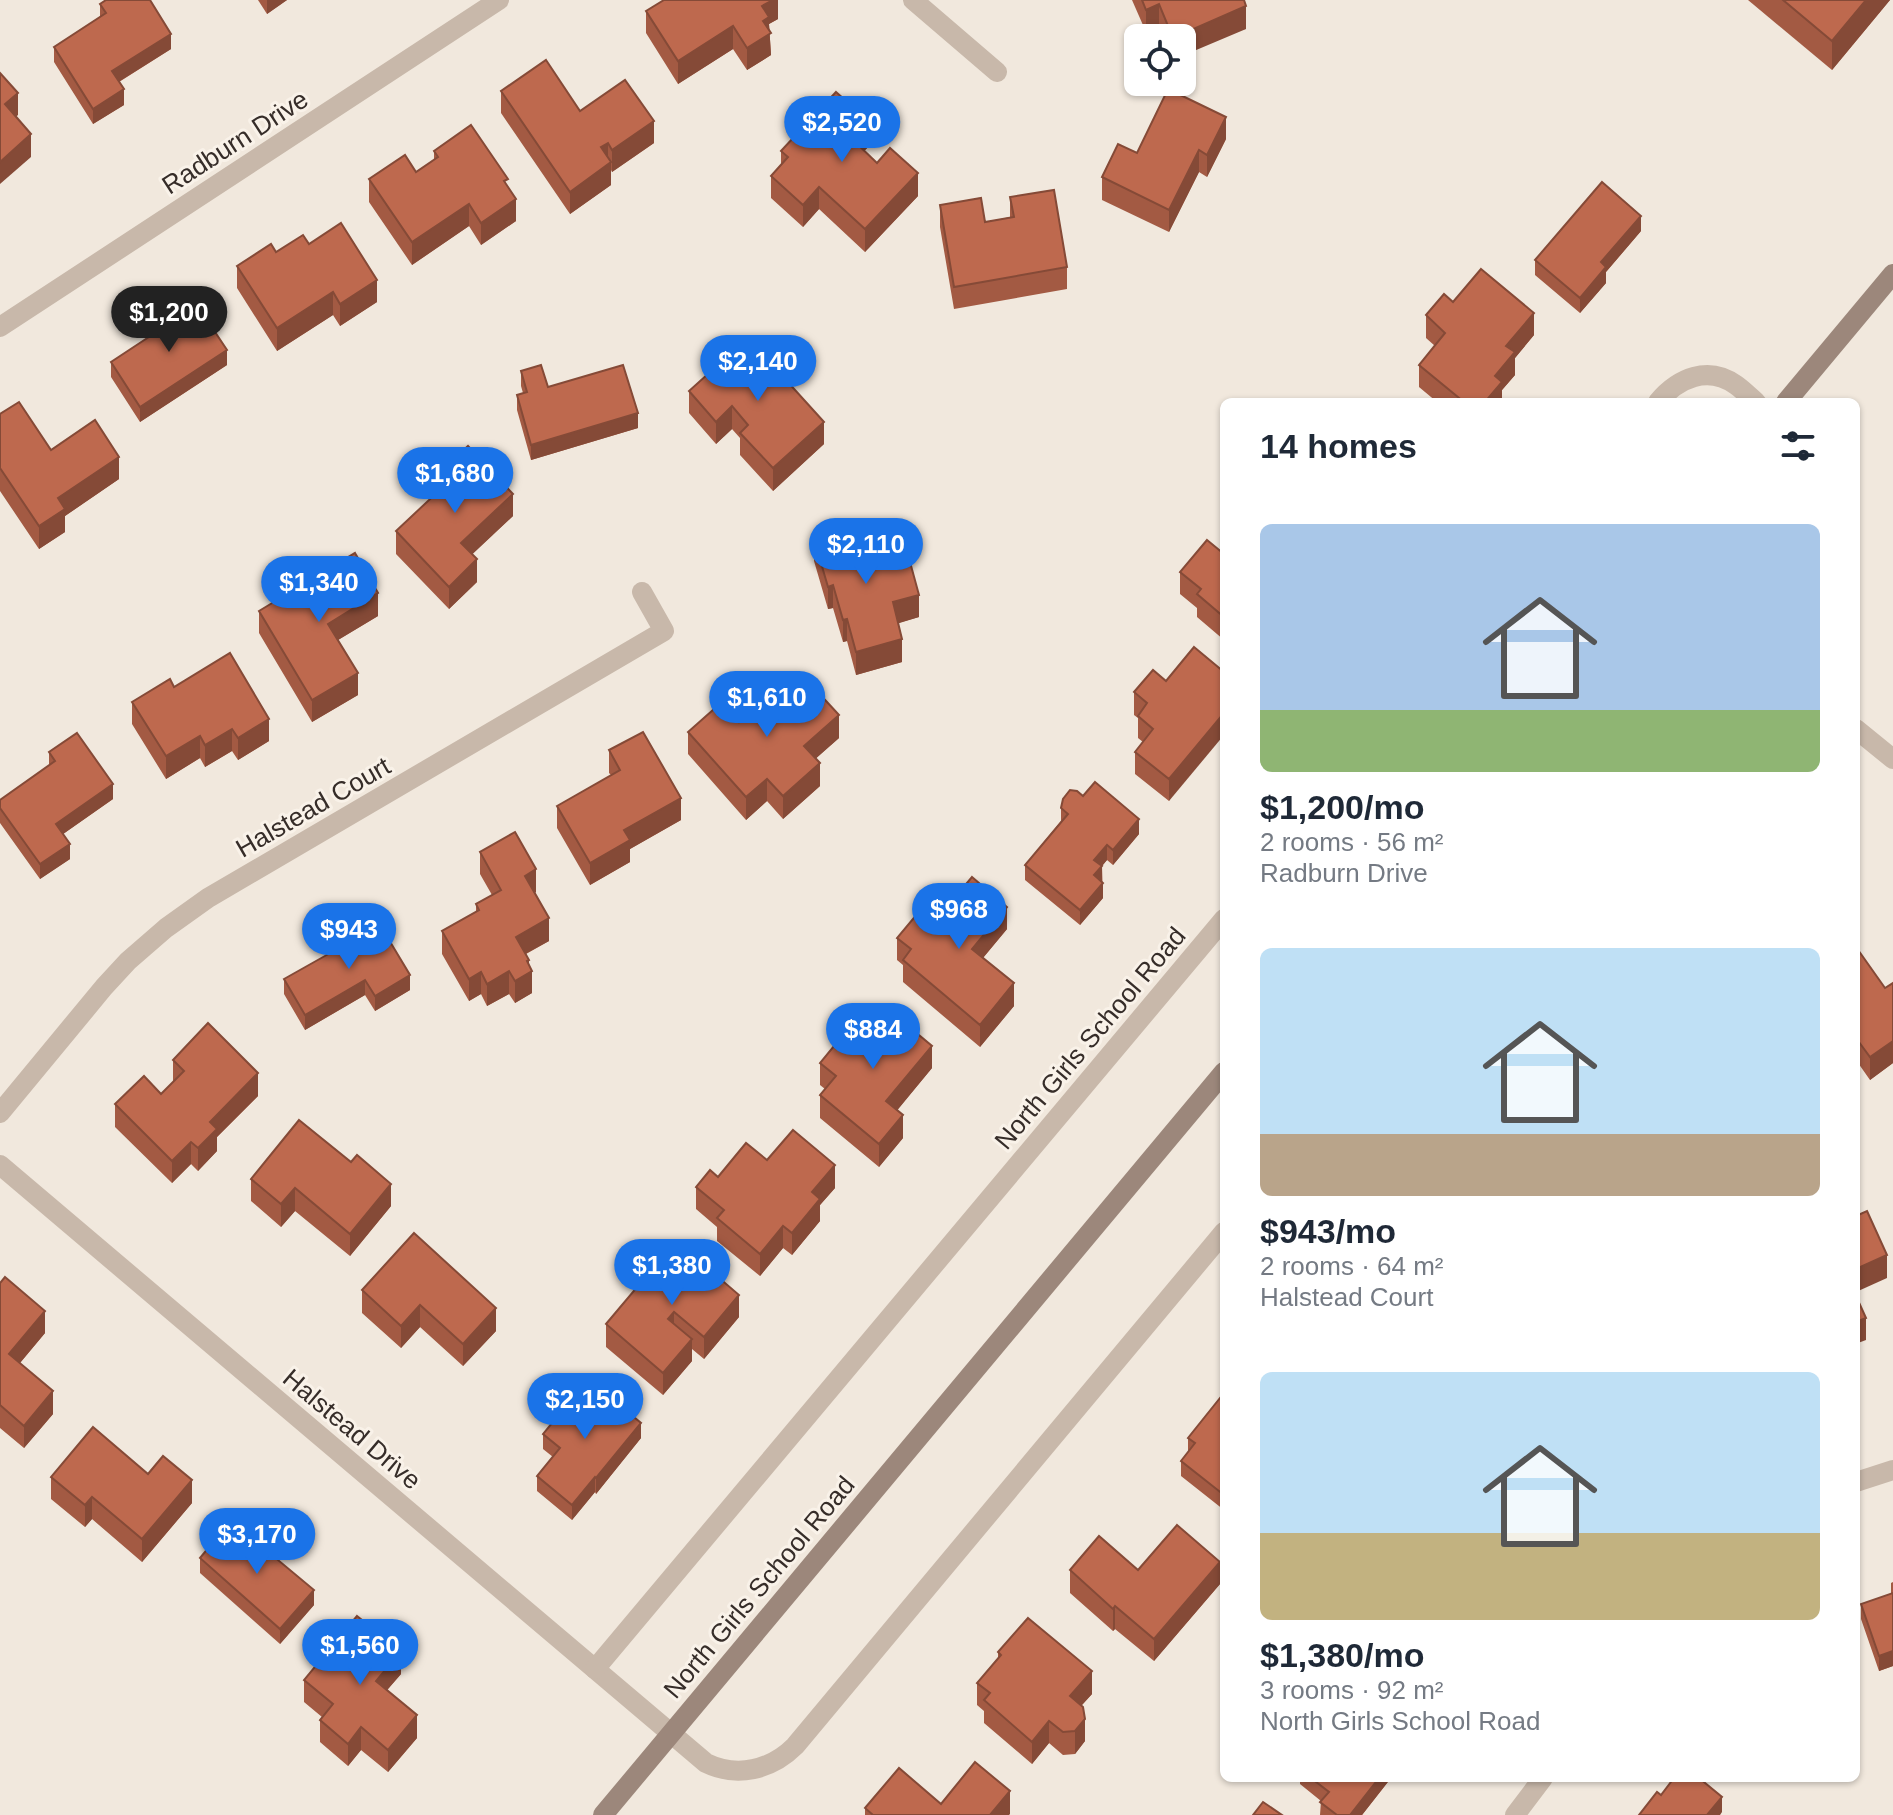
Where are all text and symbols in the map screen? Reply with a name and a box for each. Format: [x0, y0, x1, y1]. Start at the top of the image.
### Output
map controls [1124, 24, 1196, 96]
button: locate [1124, 24, 1196, 96]
street label: Radburn Drive [157, 84, 313, 200]
pin: $2,520 [777, 96, 907, 164]
text: $2,520 [802, 107, 882, 137]
pin: $1,200 [104, 286, 234, 354]
text: $1,200 [129, 297, 209, 327]
pin: $2,140 [693, 335, 823, 403]
text: $2,140 [718, 346, 798, 376]
icon: filters [1776, 424, 1820, 468]
text: 14 homes [1260, 427, 1417, 465]
pin: $1,680 [390, 447, 520, 515]
text: $1,680 [415, 458, 495, 488]
pin: $2,110 [801, 518, 931, 586]
text: $2,110 [827, 529, 905, 559]
pin: $1,340 [254, 556, 384, 624]
text: $1,340 [279, 567, 359, 597]
icon: home [1468, 576, 1612, 720]
pin: $1,610 [702, 671, 832, 739]
text: $1,610 [727, 682, 807, 712]
street label: Halstead Court [230, 750, 396, 863]
text: $1,200/mo [1260, 788, 1424, 826]
text: 2 rooms · 56 m² [1260, 827, 1444, 857]
text: Radburn Drive [1260, 858, 1428, 888]
pin: $968 [912, 883, 1006, 951]
text: $968 [930, 894, 988, 924]
pin: $943 [302, 903, 396, 971]
text: $943 [320, 914, 378, 944]
street label: North Girls School Road [988, 921, 1192, 1155]
icon: home [1468, 1000, 1612, 1144]
pin: $884 [826, 1003, 920, 1071]
text: $884 [844, 1014, 902, 1044]
text: $943/mo [1260, 1212, 1396, 1250]
pin: $1,380 [607, 1239, 737, 1307]
text: $1,380 [632, 1250, 712, 1280]
text: 2 rooms · 64 m² [1260, 1251, 1444, 1281]
text: Halstead Court [1260, 1282, 1433, 1312]
street label: Halstead Drive [277, 1363, 427, 1495]
pin: $2,150 [520, 1373, 650, 1441]
text: $2,150 [545, 1384, 625, 1414]
icon: home [1468, 1424, 1612, 1568]
street label: North Girls School Road [657, 1470, 861, 1704]
pin: $3,170 [192, 1508, 322, 1576]
text: $3,170 [217, 1519, 297, 1549]
pin: $1,560 [295, 1619, 425, 1687]
text: $1,560 [320, 1630, 400, 1660]
text: $1,380/mo [1260, 1636, 1424, 1674]
text: 3 rooms · 92 m² [1260, 1675, 1444, 1705]
text: North Girls School Road [1260, 1706, 1540, 1736]

